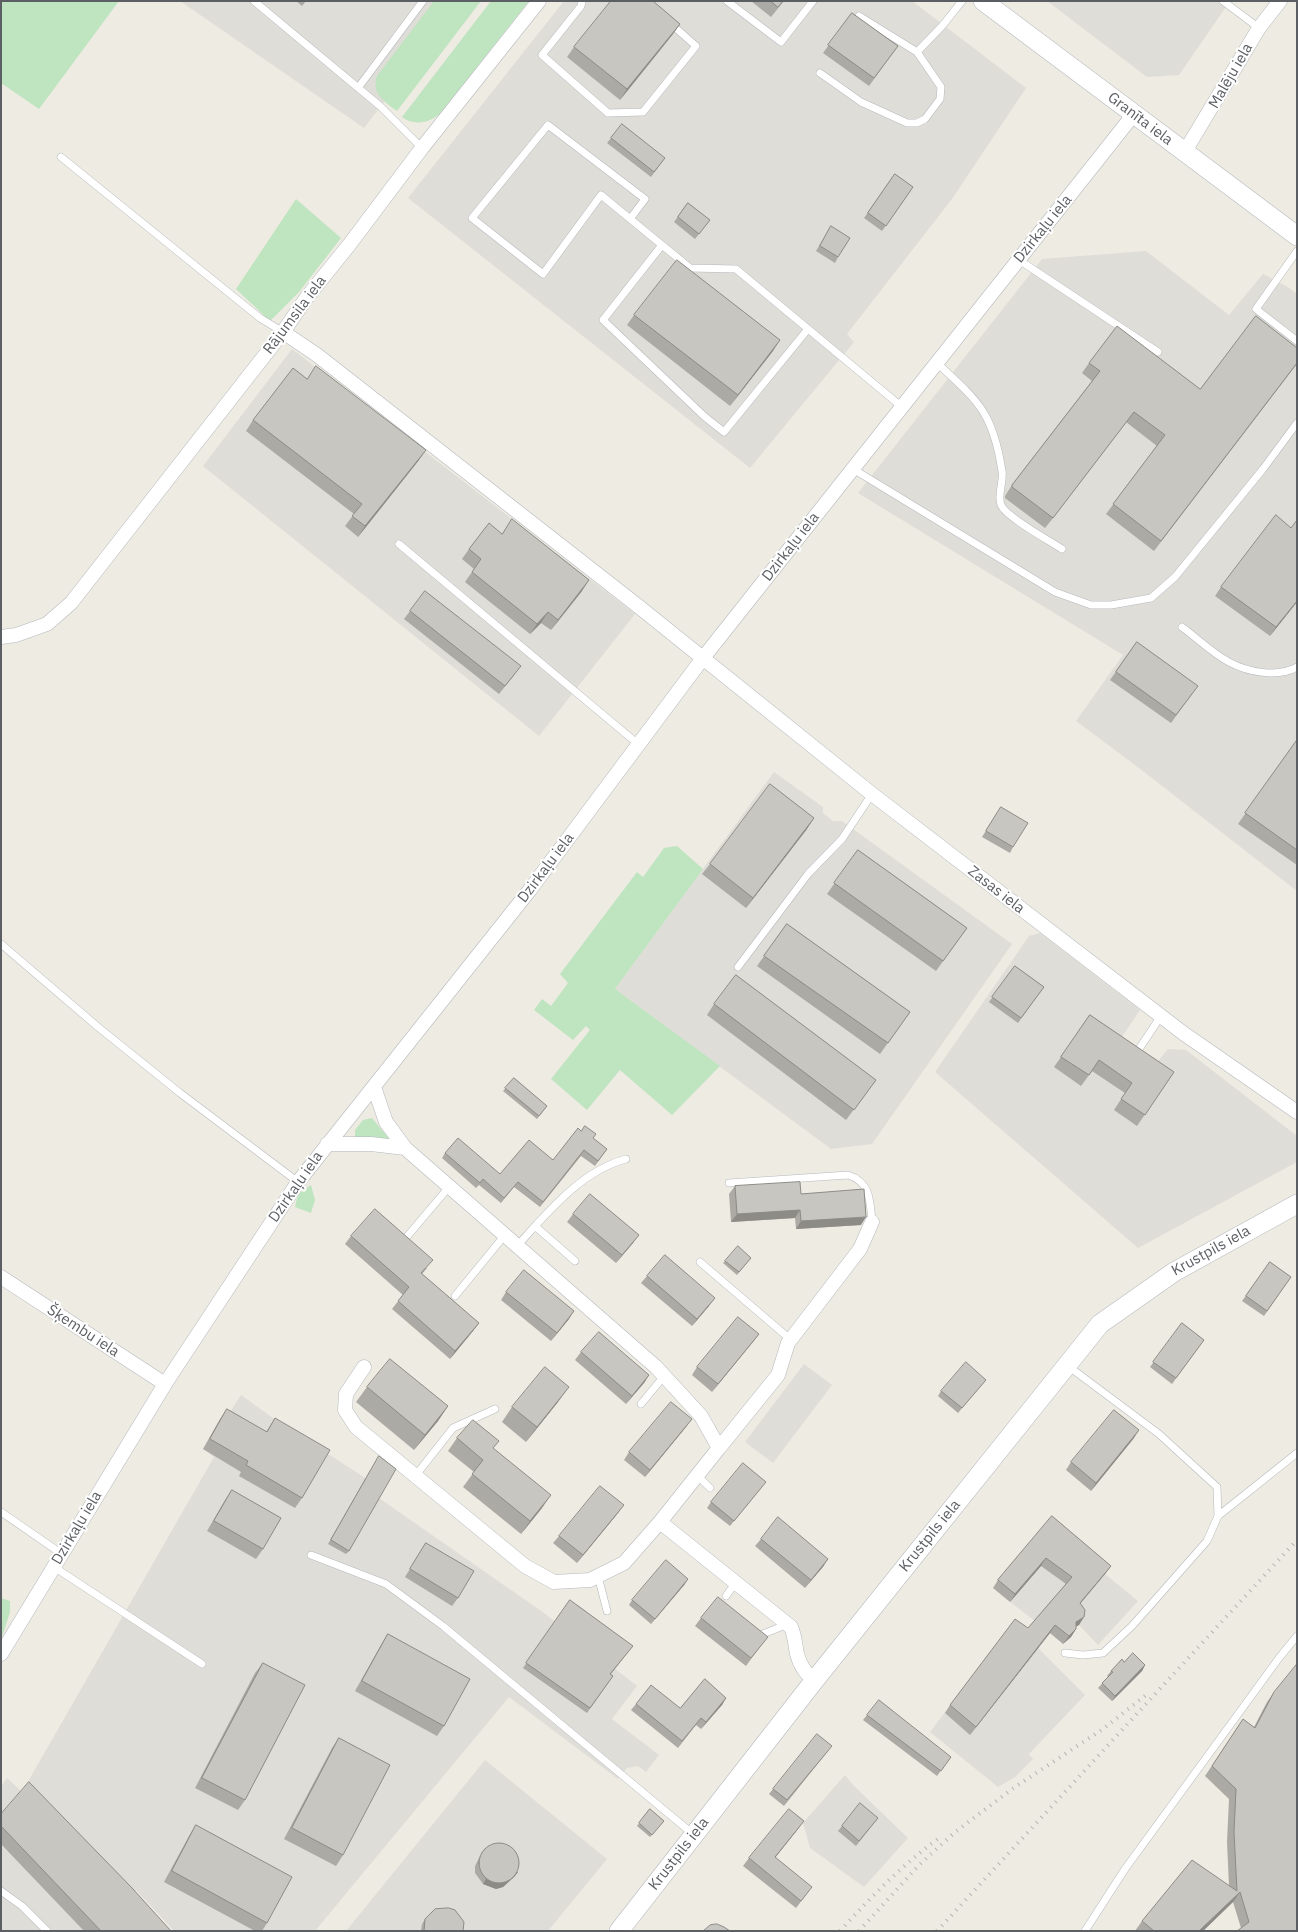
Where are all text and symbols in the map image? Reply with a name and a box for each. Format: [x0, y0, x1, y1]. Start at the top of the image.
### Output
street label: Malēju iela [1205, 40, 1257, 112]
street label: Granīta iela [1104, 89, 1176, 149]
street label: Dzirkaļu iela [1010, 191, 1076, 267]
street label: Rājumsila iela [260, 272, 330, 358]
street label: Dzirkaļu iela [759, 509, 823, 585]
street label: Dzirkaļu iela [514, 830, 578, 906]
street label: Zasas iela [964, 862, 1028, 918]
street label: Dzirkaļu iela [265, 1148, 327, 1226]
street label: Krustpils iela [1168, 1222, 1254, 1280]
street label: Šķembu iela [43, 1301, 123, 1361]
street label: Dzirkaļu iela [48, 1488, 106, 1568]
street label: Krustpils iela [896, 1496, 964, 1576]
street label: Krustpils iela [645, 1814, 713, 1894]

